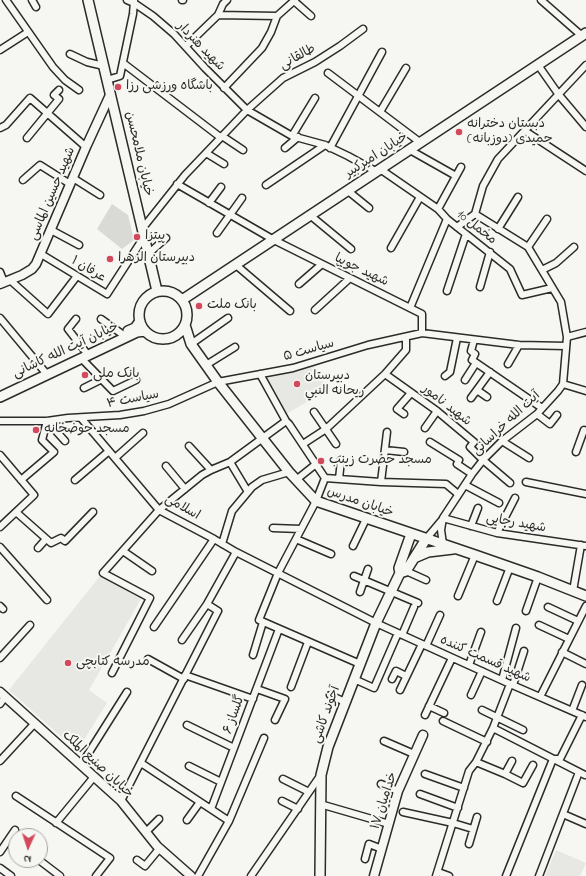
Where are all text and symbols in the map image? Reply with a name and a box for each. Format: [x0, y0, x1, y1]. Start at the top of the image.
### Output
street label: شهید هنردار [173, 19, 227, 75]
street label: طالقانی [277, 42, 319, 74]
place label: باشگاه ورزشی رزا [126, 79, 213, 95]
marker: باشگاه ورزشی رزا [113, 82, 123, 92]
street label: خیابان ملامحسن [121, 110, 155, 198]
place label: دبستان دخترانه حمیدی (دوزبانه) [467, 117, 553, 148]
marker: دبستان دخترانه حمیدی (دوزبانه) [454, 127, 464, 137]
street label: خیابان امیرکبیر [343, 130, 411, 182]
street label: شهید حسین الماسی [26, 145, 80, 243]
street label: مخمل 10 [453, 208, 499, 248]
place label: پیتزا [145, 229, 165, 245]
marker: پیتزا [132, 232, 142, 242]
place label: دبیرستان الزهرا [118, 251, 195, 267]
street label: شهید جویپا [331, 251, 391, 291]
street label: عرفان ۱ [68, 254, 108, 286]
marker: دبیرستان الزهرا [105, 254, 115, 264]
place label: بانک ملت [207, 298, 257, 314]
marker: بانک ملت [194, 301, 204, 311]
street label: خیابان آیت الله کاشانی [11, 320, 121, 382]
street label: سیاست ۵ [282, 336, 336, 366]
place label: بانک ملی [93, 367, 139, 383]
place label: دبيرستان ريحانه النبي [305, 369, 365, 400]
marker: بانک ملی [80, 370, 90, 380]
marker: دبيرستان ريحانه النبي [292, 379, 302, 389]
street label: شهید نامور [418, 382, 474, 430]
street label: سیاست ۴ [105, 387, 161, 413]
street label: آیت الله خراسانی [470, 389, 544, 459]
place label: مسجد حوضخانه [44, 422, 130, 438]
marker: مسجد حوضخانه [31, 425, 41, 435]
place label: مسجد حضرت زینب [329, 453, 432, 469]
marker: مسجد حضرت زینب [316, 456, 326, 466]
street label: خیابان مدرس [325, 484, 395, 522]
street label: اسلامی [162, 492, 202, 524]
street label: شهید رجایی [485, 511, 547, 537]
street label: شهید قسمت کننده [437, 633, 533, 687]
place label: مدرسه کتابچی [76, 655, 150, 671]
marker: مدرسه کتابچی [63, 658, 73, 668]
street label: آخوند کاشی [309, 684, 345, 746]
street label: گلساز ۶ [221, 693, 249, 737]
street label: خیابان صنیع الملک [58, 728, 136, 802]
street label: خدامیان ۱۷ [368, 770, 402, 832]
north arrow [8, 828, 48, 868]
text: N [23, 851, 32, 867]

